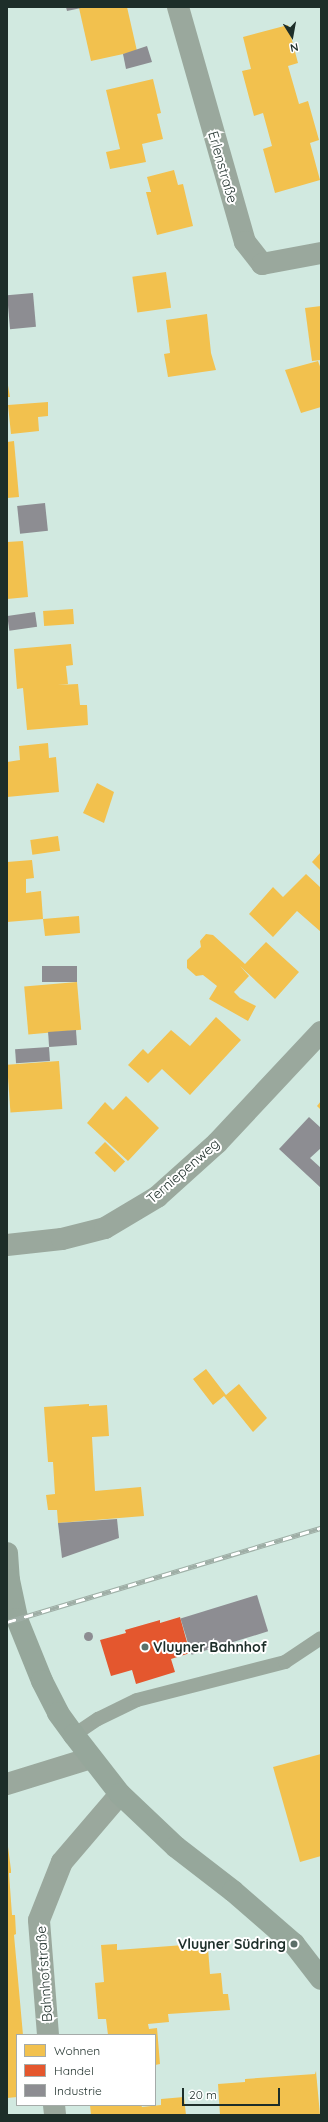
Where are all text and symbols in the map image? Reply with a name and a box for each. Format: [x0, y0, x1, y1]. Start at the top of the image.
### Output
north arrow [272, 16, 312, 56]
text: N [289, 40, 300, 55]
street label: Erlenstraße [205, 129, 241, 205]
street label: Terniepenweg [143, 1135, 223, 1207]
place label: Vluyner Bahnhof [153, 1639, 267, 1655]
marker: Vluyner Bahnhof [140, 1642, 150, 1652]
street label: Bahnhofstraße [32, 1925, 56, 2023]
place label: Vluyner Südring [178, 1936, 286, 1952]
marker: Vluyner Südring [289, 1939, 299, 1949]
legend [16, 2034, 156, 2106]
text: Wohnen [54, 2043, 100, 2058]
text: Handel [54, 2063, 94, 2078]
scale bar [184, 2080, 282, 2106]
text: Industrie [54, 2083, 102, 2098]
text: 20 m [189, 2087, 217, 2102]

